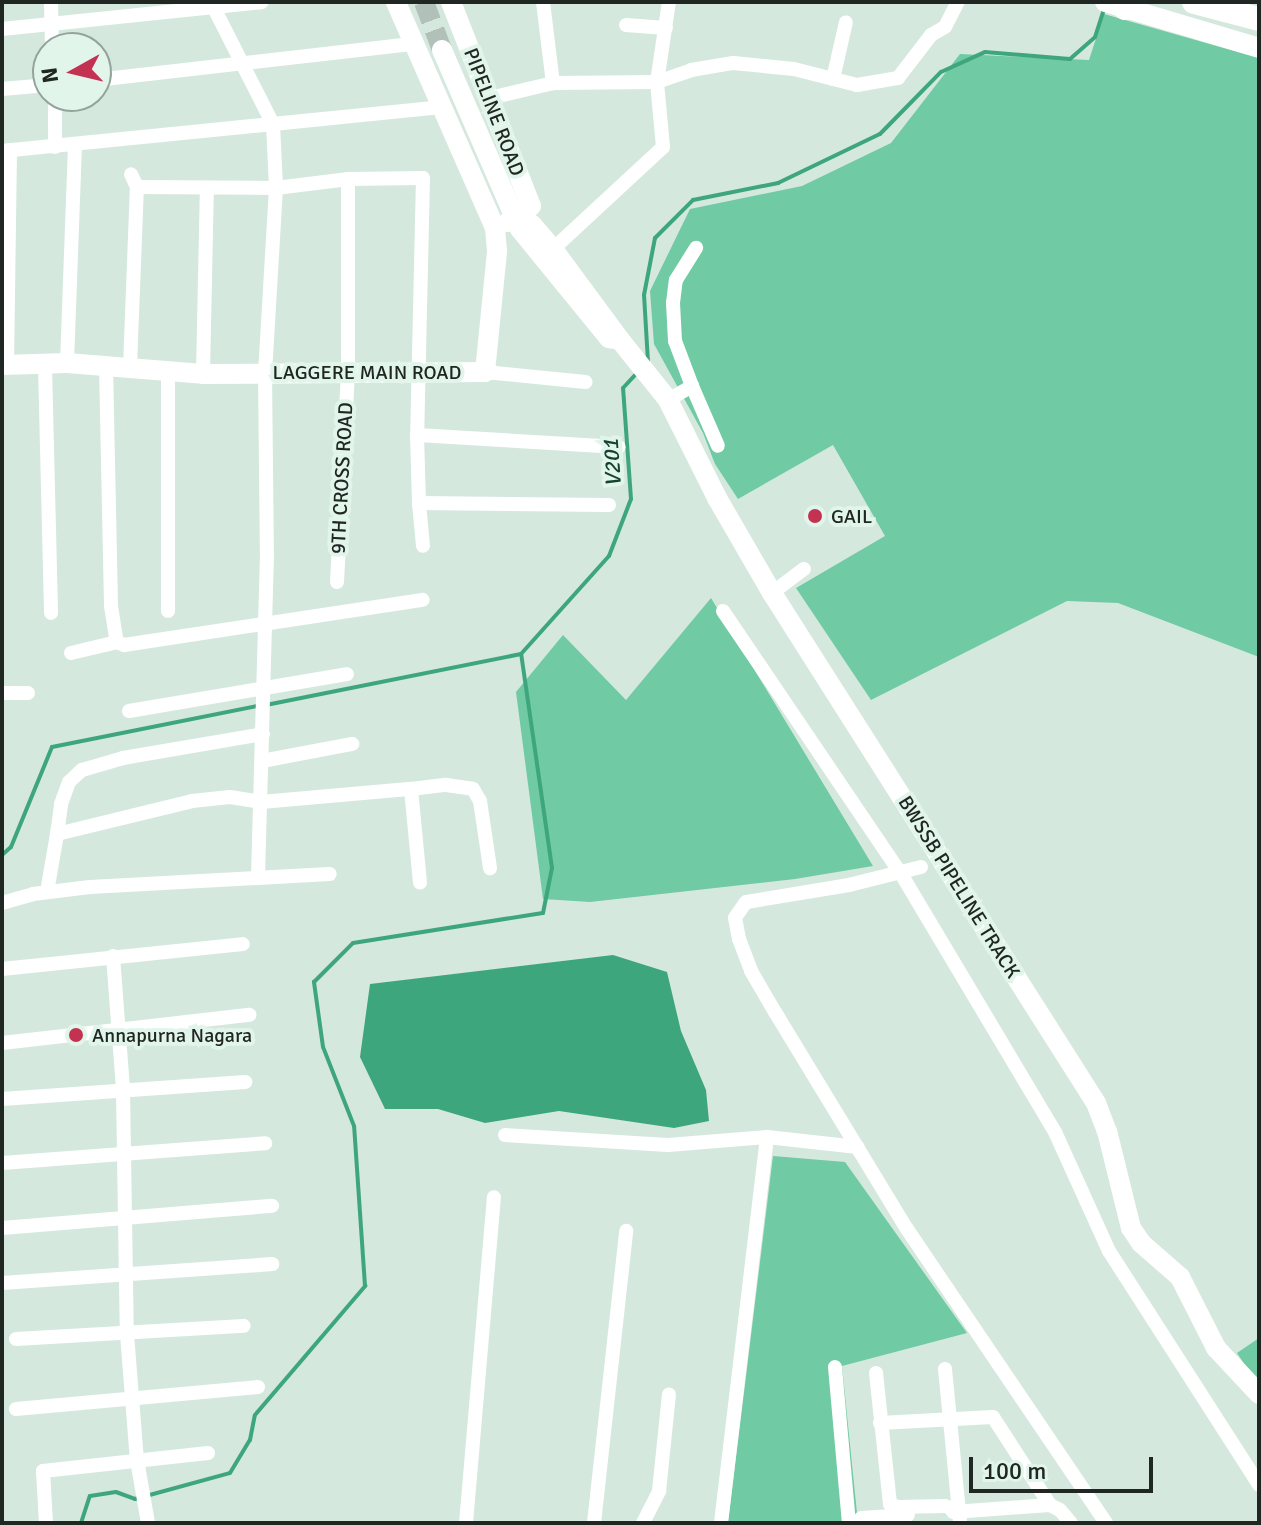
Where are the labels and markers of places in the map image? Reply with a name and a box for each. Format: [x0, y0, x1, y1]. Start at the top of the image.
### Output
place label: GAIL [831, 504, 872, 528]
marker: GAIL [806, 507, 824, 525]
place label: Annapurna Nagara [92, 1023, 252, 1047]
marker: Annapurna Nagara [67, 1026, 85, 1044]

